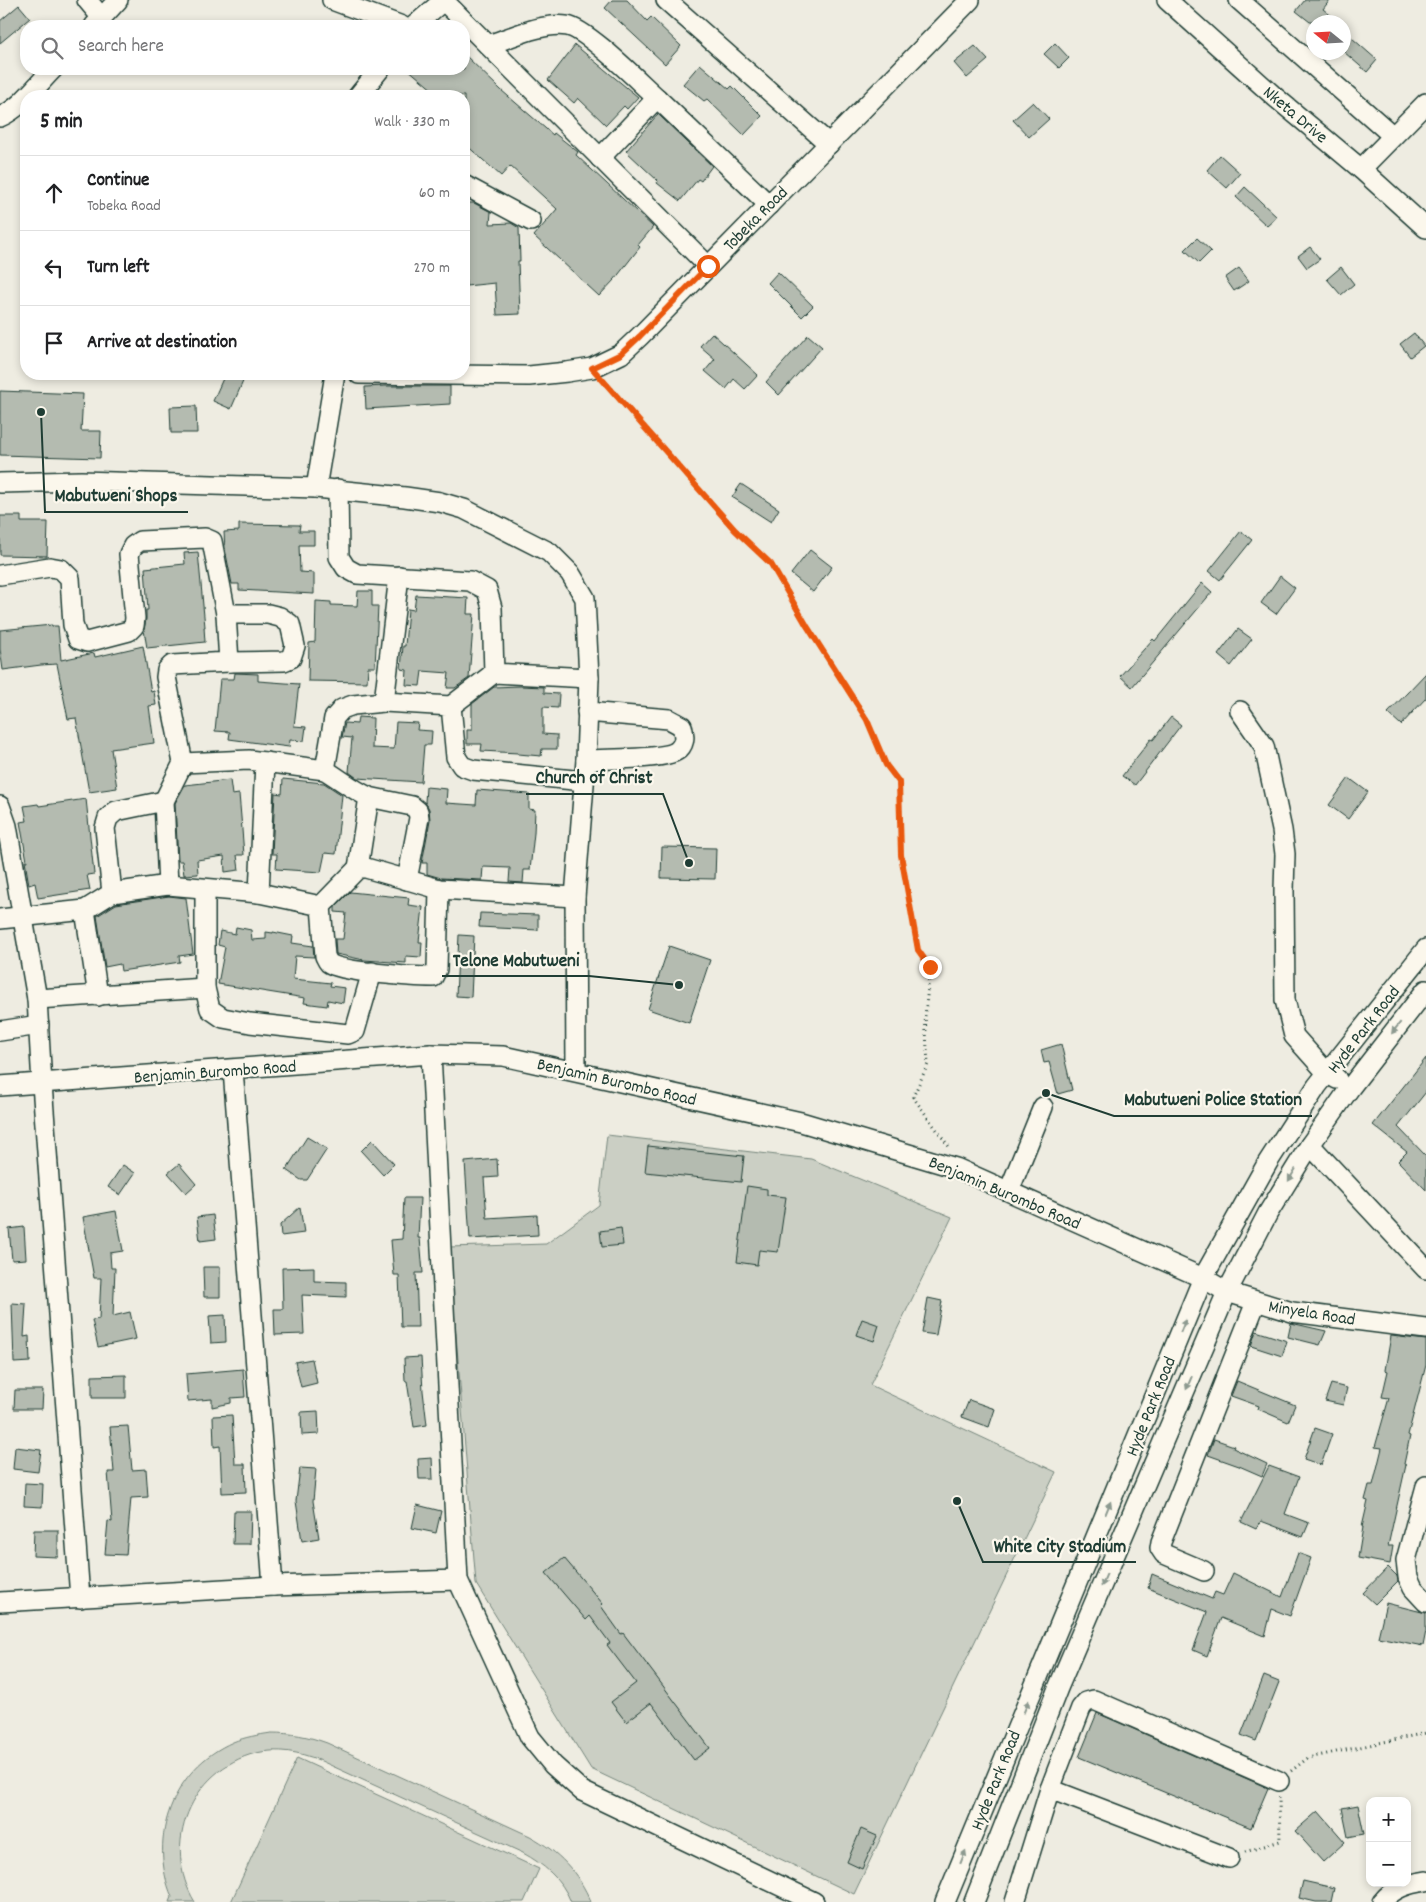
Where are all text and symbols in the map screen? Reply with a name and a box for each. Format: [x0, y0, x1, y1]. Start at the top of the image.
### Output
north arrow [1306, 15, 1351, 60]
search box [20, 20, 470, 75]
icon: search [38, 34, 66, 62]
text: Search here [78, 34, 164, 61]
street label: Nketa Drive [1256, 81, 1332, 151]
text: 5 min [40, 108, 83, 138]
text: Walk · 330 m [374, 111, 450, 134]
text: Continue [87, 168, 149, 195]
icon: ahead [40, 179, 68, 207]
text: 60 m [419, 182, 450, 205]
street label: Tobeka Road [719, 182, 795, 258]
text: Tobeka Road [87, 195, 161, 218]
icon: left [40, 254, 68, 282]
text: Turn left [87, 255, 150, 282]
route start [697, 255, 720, 278]
text: 270 m [414, 257, 450, 280]
icon: arrive [40, 329, 68, 357]
text: Arrive at destination [87, 330, 237, 357]
callout: Mabutweni Shops [45, 478, 188, 512]
text: Mabutweni Shops [55, 484, 177, 511]
callout: Church of Christ [526, 760, 663, 794]
text: Church of Christ [535, 766, 653, 793]
callout: Telone Mabutweni [442, 942, 589, 976]
text: Telone Mabutweni [453, 949, 580, 976]
route end [919, 956, 942, 979]
street label: Hyde Park Road [1323, 981, 1407, 1080]
one-way arrow [1391, 1021, 1402, 1034]
street label: Benjamin Burombo Road [534, 1053, 699, 1114]
street label: Benjamin Burombo Road [133, 1055, 297, 1092]
callout: Mabutweni Police Station [1114, 1082, 1312, 1116]
text: Mabutweni Police Station [1124, 1088, 1302, 1115]
street label: Benjamin Burombo Road [924, 1151, 1084, 1238]
one-way arrow [1287, 1168, 1296, 1181]
street label: Minyela Road [1266, 1295, 1357, 1334]
one-way arrow [1180, 1319, 1188, 1333]
street label: Hyde Park Road [1121, 1353, 1184, 1461]
one-way arrow [1184, 1375, 1192, 1390]
one-way arrow [1104, 1501, 1112, 1515]
callout: White City Stadium [983, 1528, 1136, 1562]
text: White City Stadium [994, 1535, 1126, 1562]
one-way arrow [1100, 1573, 1108, 1587]
one-way arrow [1022, 1700, 1030, 1714]
street label: Hyde Park Road [966, 1727, 1029, 1835]
map controls [1366, 1797, 1411, 1887]
button: + [1366, 1797, 1411, 1842]
button: − [1366, 1842, 1411, 1887]
one-way arrow [960, 1850, 968, 1864]

